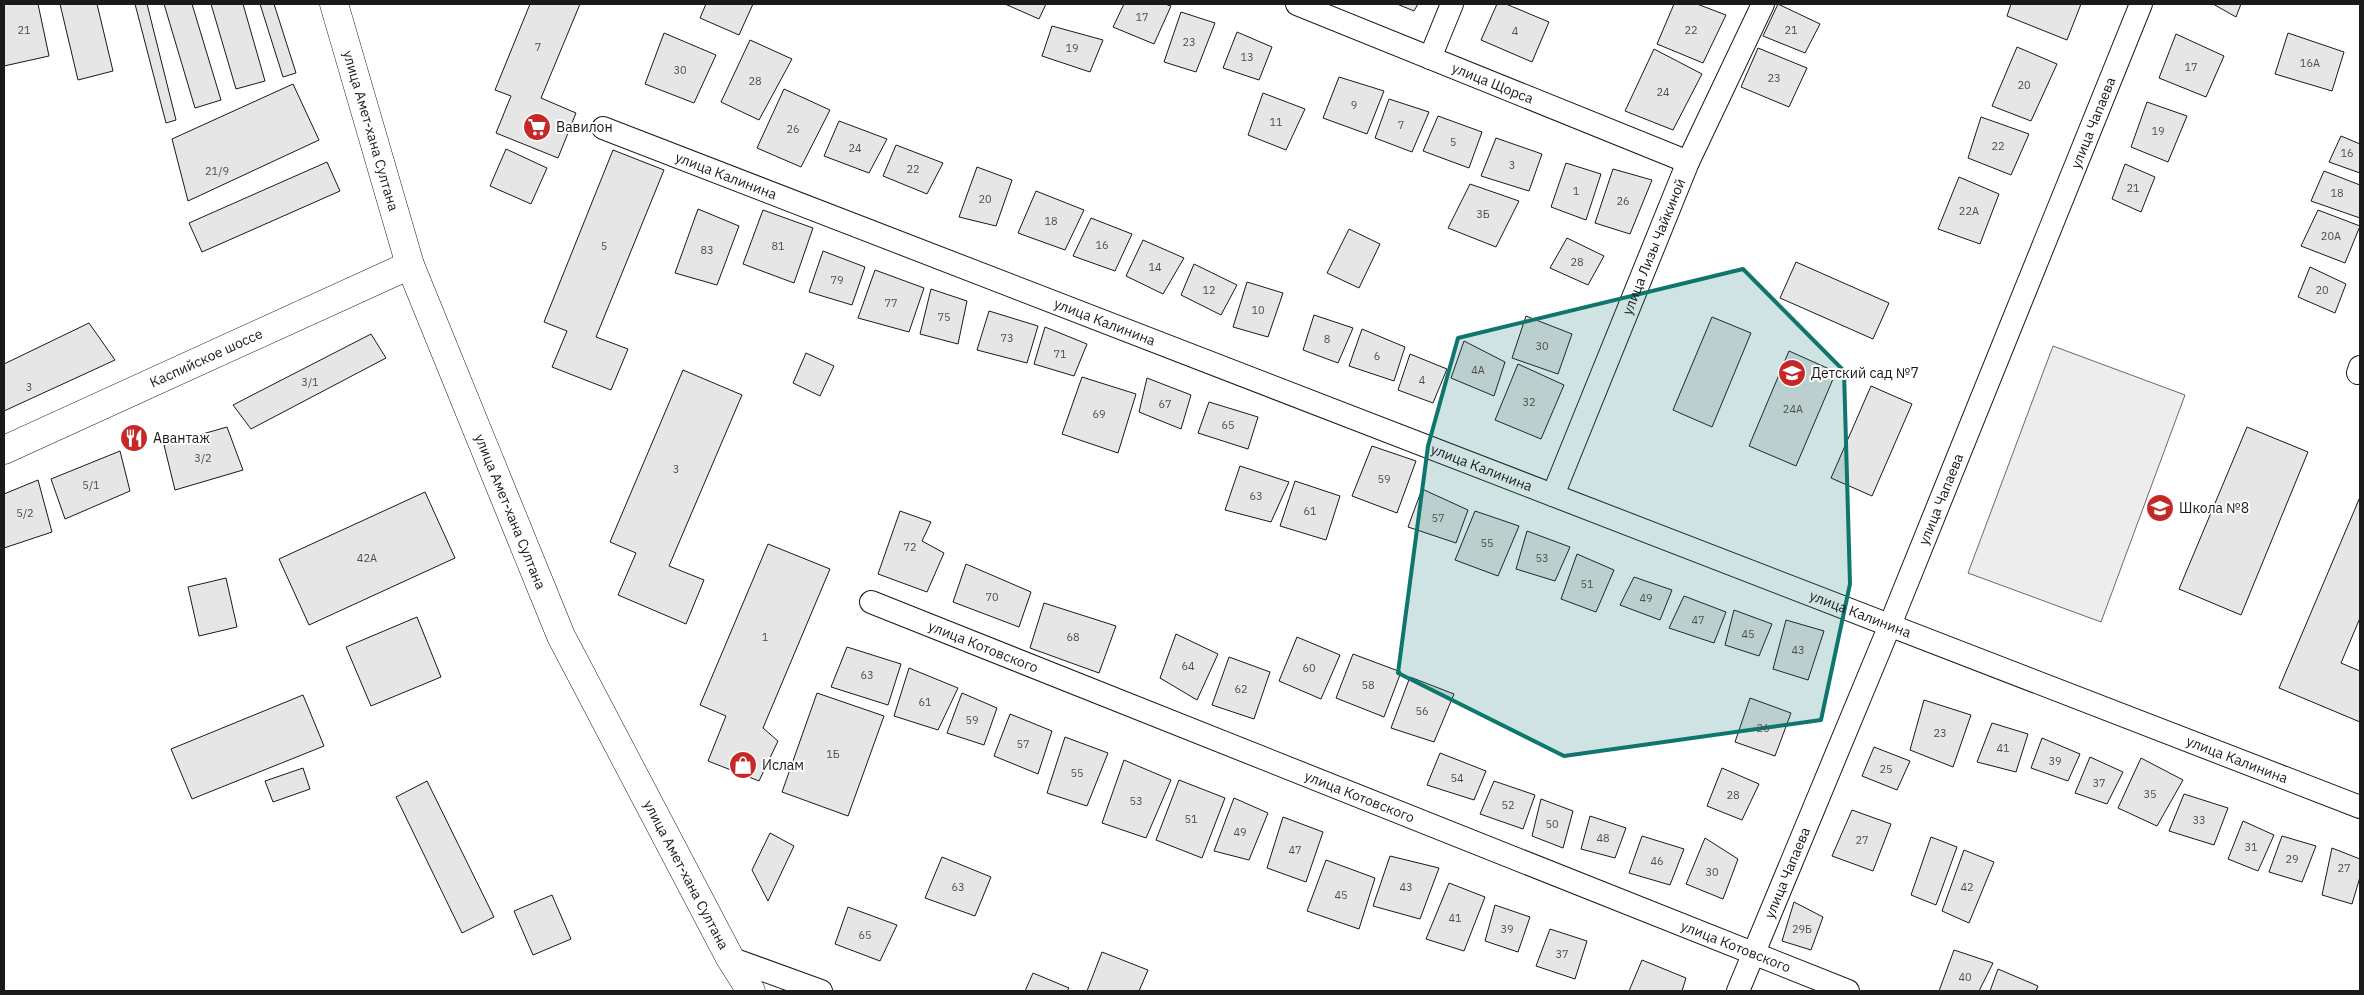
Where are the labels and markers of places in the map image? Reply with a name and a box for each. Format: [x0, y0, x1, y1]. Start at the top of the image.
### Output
supermarket icon: Вавилон [522, 112, 552, 142]
place label: Вавилон [556, 118, 613, 136]
school or university icon: Детский сад №7 [1777, 358, 1807, 388]
place label: Детский сад №7 [1811, 364, 1919, 382]
restaurant icon: Авантаж [119, 423, 149, 453]
place label: Авантаж [153, 429, 210, 447]
school or university icon: Школа №8 [2145, 493, 2175, 523]
place label: Школа №8 [2179, 499, 2249, 517]
shop icon: Ислам [728, 750, 758, 780]
place label: Ислам [762, 756, 804, 774]

